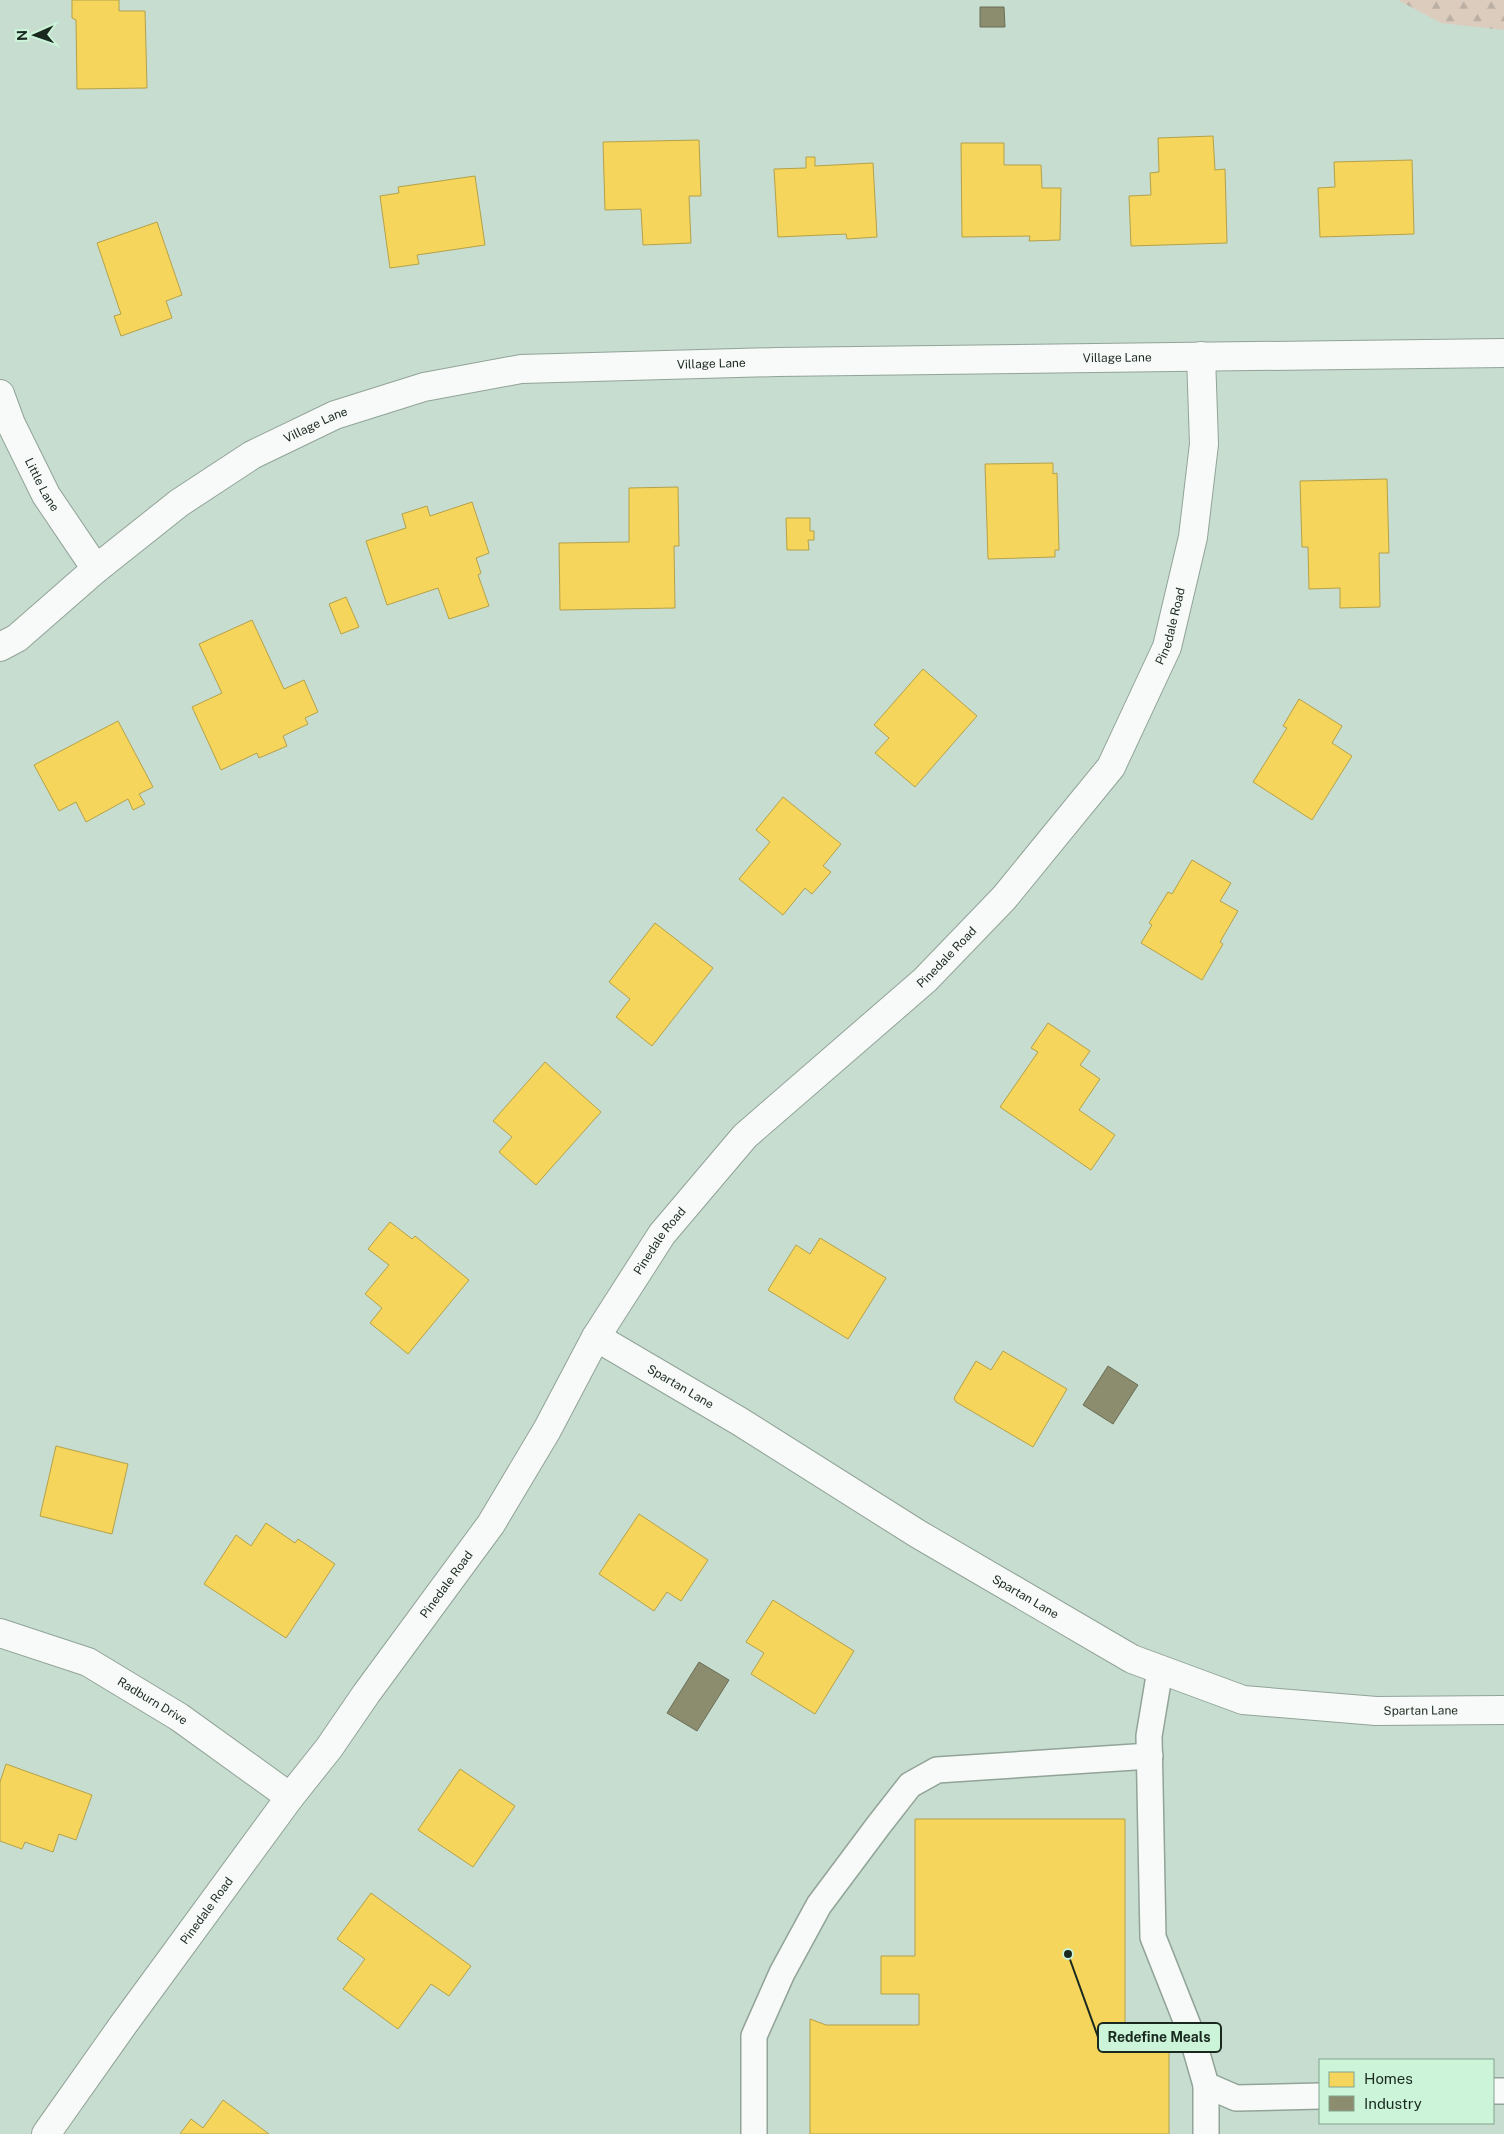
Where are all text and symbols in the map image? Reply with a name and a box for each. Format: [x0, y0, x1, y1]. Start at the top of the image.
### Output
north arrow [10, 10, 60, 60]
text: N [14, 30, 30, 41]
street label: Village Lane [1083, 350, 1152, 365]
street label: Village Lane [677, 356, 746, 372]
street label: Village Lane [281, 404, 349, 446]
street label: Little Lane [22, 456, 62, 514]
street label: Pinedale Road [1153, 586, 1188, 667]
street label: Pinedale Road [914, 924, 979, 991]
street label: Pinedale Road [631, 1204, 689, 1277]
street label: Spartan Lane [645, 1362, 716, 1412]
street label: Pinedale Road [417, 1548, 476, 1621]
street label: Spartan Lane [990, 1572, 1061, 1622]
street label: Radburn Drive [115, 1674, 190, 1728]
street label: Spartan Lane [1384, 1703, 1458, 1718]
street label: Pinedale Road [177, 1875, 236, 1947]
callout: Redefine Meals [1098, 2023, 1221, 2052]
text: Redefine Meals [1107, 2029, 1211, 2045]
legend [1319, 2059, 1494, 2124]
text: Homes [1364, 2070, 1413, 2087]
text: Industry [1364, 2095, 1422, 2112]

